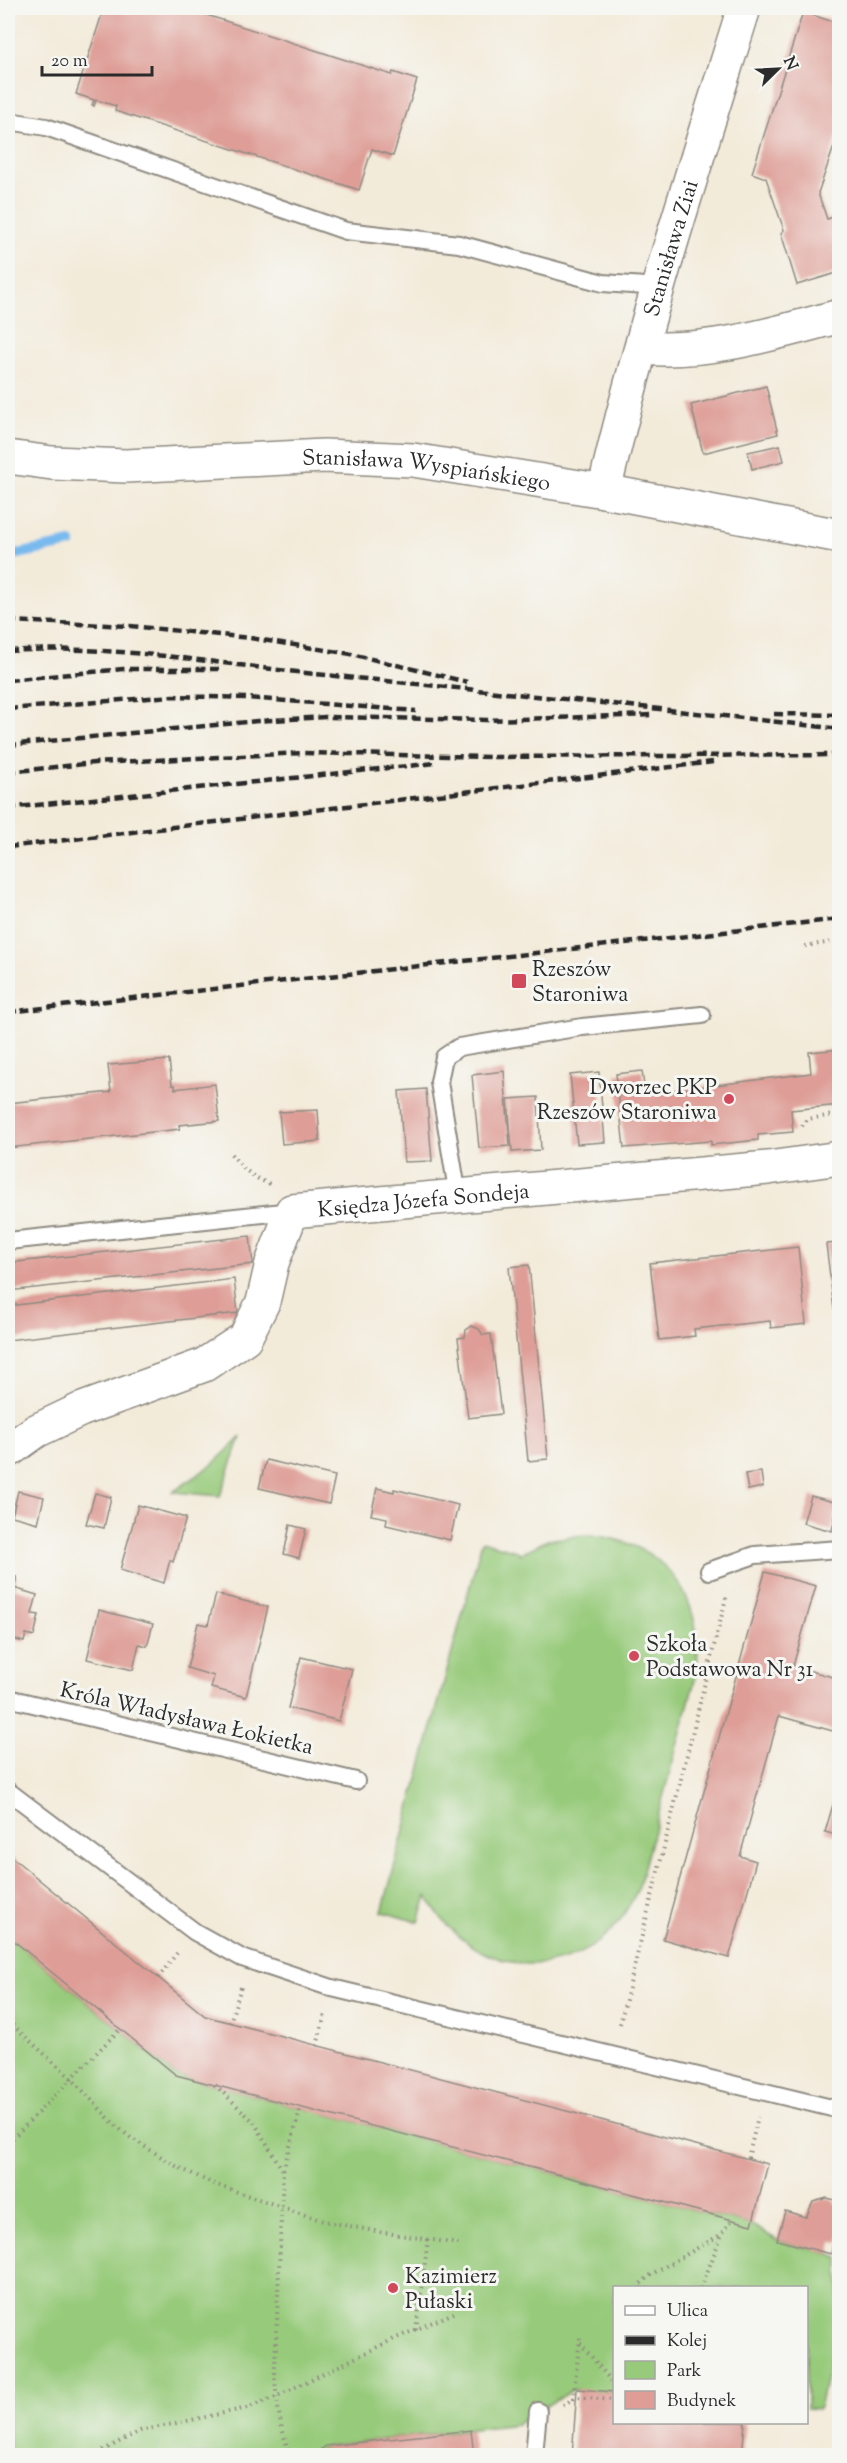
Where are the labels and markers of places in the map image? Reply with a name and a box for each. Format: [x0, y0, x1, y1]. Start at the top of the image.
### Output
place label: Rzeszów Staroniwa [532, 955, 629, 1012]
marker: Rzeszów Staroniwa [510, 972, 528, 990]
place label: Dworzec PKP Rzeszów Staroniwa [537, 1073, 717, 1130]
marker: Dworzec PKP Rzeszów Staroniwa [722, 1092, 736, 1106]
place label: Szkoła Podstawowa Nr 31 [646, 1630, 814, 1687]
marker: Szkoła Podstawowa Nr 31 [627, 1649, 641, 1663]
place label: Kazimierz Pułaski [405, 2262, 497, 2319]
marker: Kazimierz Pułaski [386, 2281, 400, 2295]

